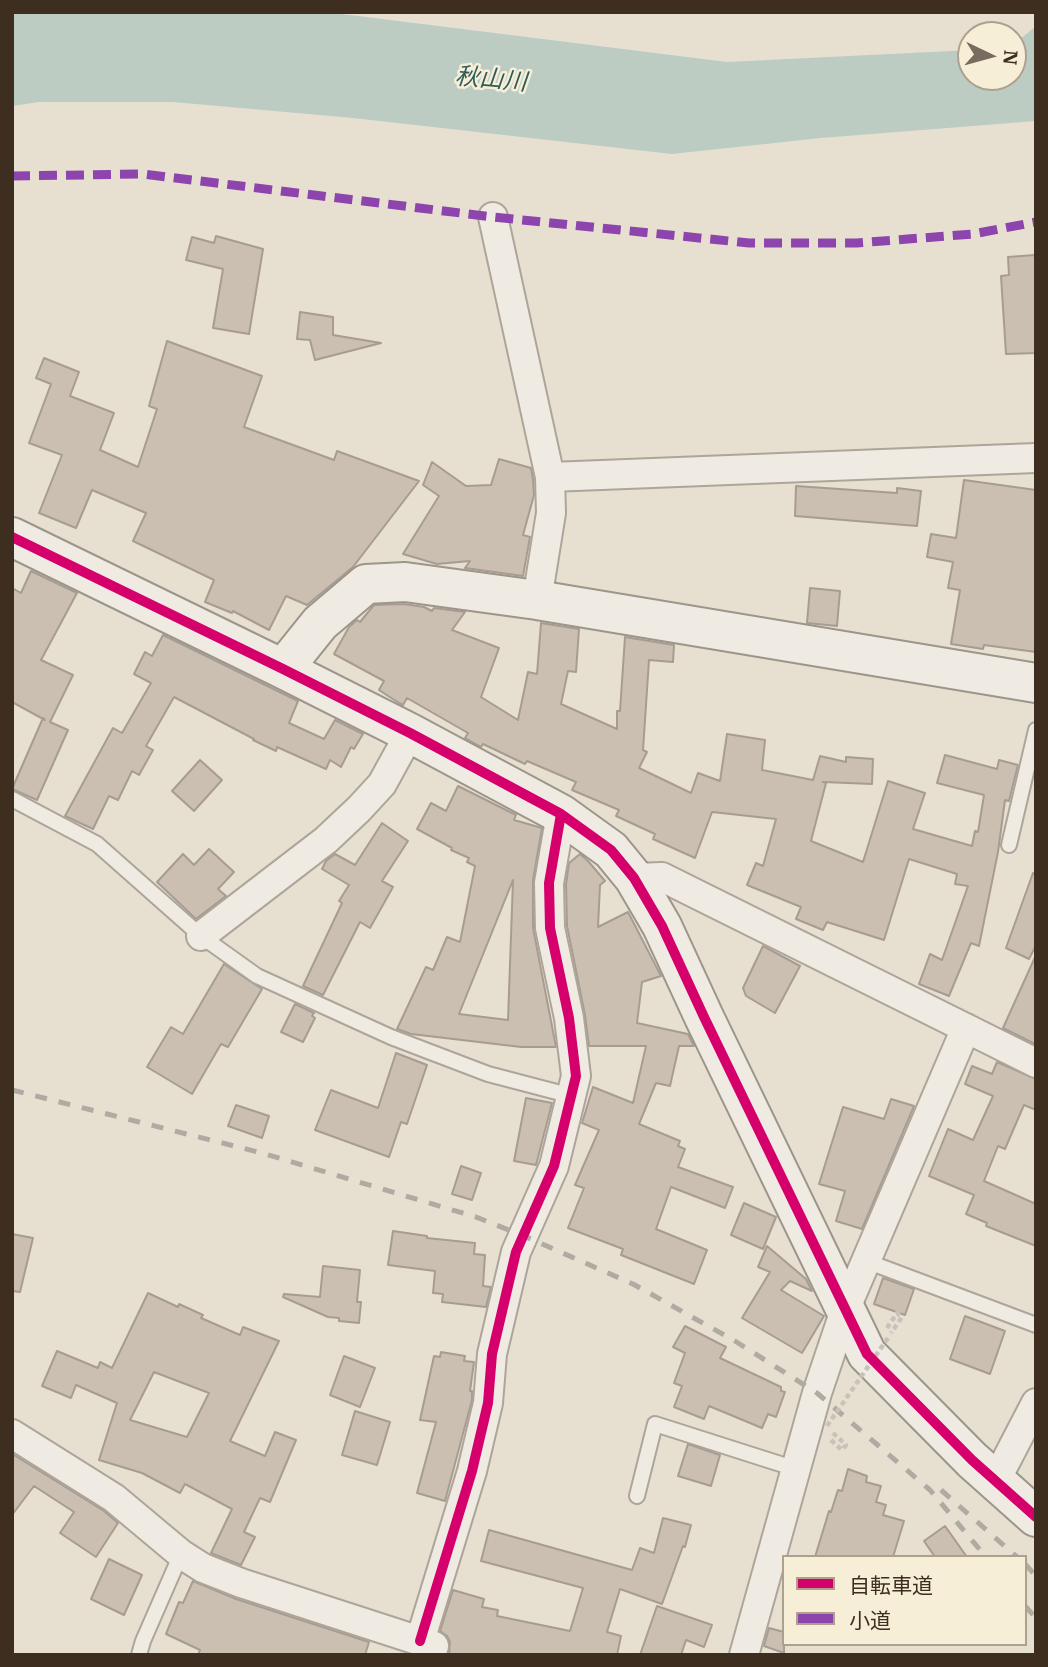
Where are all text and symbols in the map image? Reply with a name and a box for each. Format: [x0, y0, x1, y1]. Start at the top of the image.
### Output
north arrow [957, 21, 1027, 91]
text: N [998, 49, 1024, 66]
water label: 秋山川 [454, 63, 528, 97]
legend [782, 1555, 1027, 1646]
text: 自転車道 [849, 1571, 933, 1599]
text: 小道 [849, 1606, 891, 1634]

